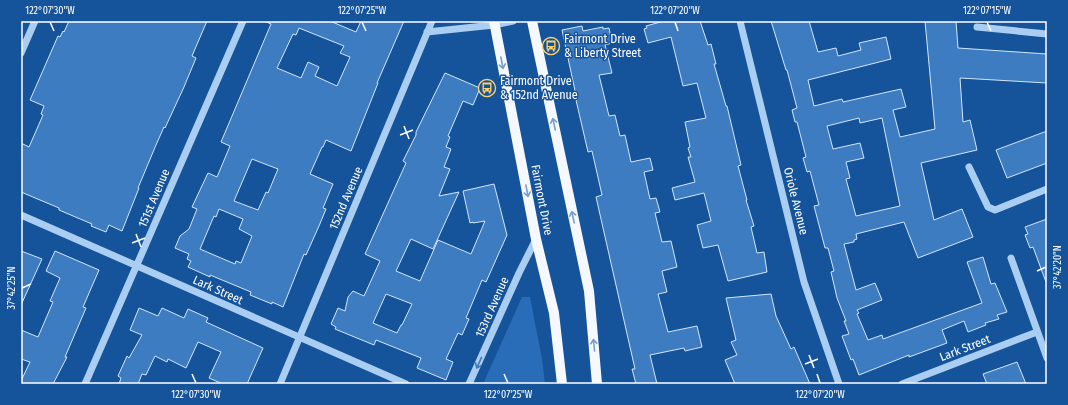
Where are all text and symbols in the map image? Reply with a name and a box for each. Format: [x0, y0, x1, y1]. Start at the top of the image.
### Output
text: 122°07'30"W [25, 5, 75, 17]
text: 122°07'25"W [338, 5, 387, 17]
text: 122°07'20"W [650, 5, 700, 17]
text: 122°07'15"W [963, 5, 1012, 17]
place label: Fairmont Drive & Liberty Street [564, 32, 641, 60]
bus stop icon: Fairmont Drive & Liberty Street [541, 36, 561, 56]
one-way arrow [498, 56, 506, 69]
place label: Fairmont Drive & 152nd Avenue [500, 74, 578, 102]
bus stop icon: Fairmont Drive & 152nd Avenue [477, 78, 497, 98]
one-way arrow [549, 118, 557, 131]
street label: 152nd Avenue [326, 164, 366, 232]
street label: Fairmont Drive [528, 164, 556, 237]
street label: Oriole Avenue [781, 166, 811, 236]
street label: 151st Avenue [135, 167, 173, 229]
one-way arrow [523, 184, 531, 197]
one-way arrow [569, 211, 577, 224]
text: 37°42'20"N [1052, 245, 1064, 289]
text: 37°42'25"N [6, 267, 18, 310]
street label: Lark Street [191, 273, 245, 307]
street label: 153rd Avenue [472, 275, 512, 339]
street label: Lark Street [938, 332, 992, 364]
one-way arrow [590, 339, 597, 352]
one-way arrow [474, 357, 482, 369]
text: 122°07'30"W [171, 389, 221, 401]
text: 122°07'25"W [484, 389, 533, 401]
text: 122°07'20"W [795, 389, 845, 401]

